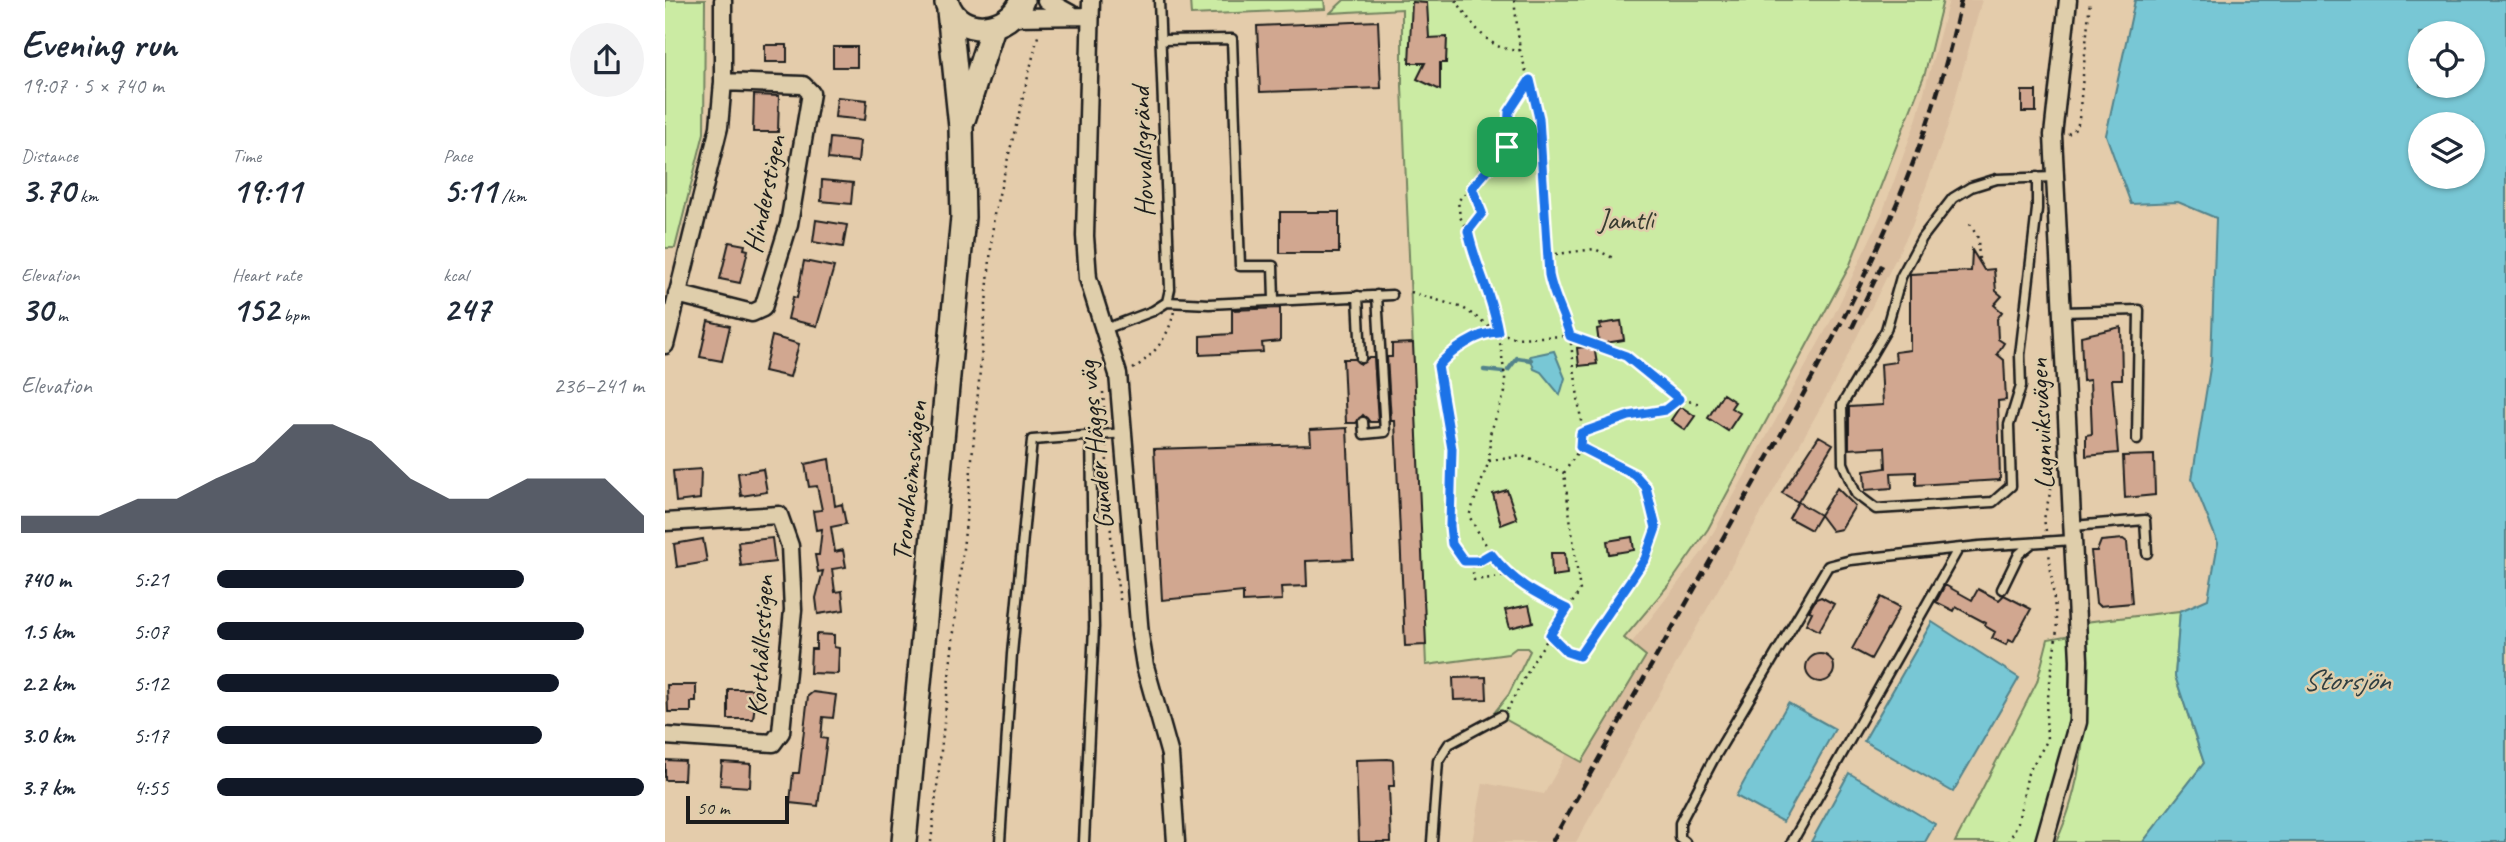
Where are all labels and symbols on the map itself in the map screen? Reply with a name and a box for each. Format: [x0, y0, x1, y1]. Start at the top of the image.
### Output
street label: Hovvallsgränd [1122, 82, 1162, 218]
pin [1477, 117, 1537, 177]
street label: Hinderstigen [734, 130, 794, 256]
park label: Jamtli [1596, 202, 1657, 237]
street label: Lugnviksvägen [2020, 357, 2062, 490]
street label: Gunder Häggs väg [1069, 358, 1121, 531]
street label: Trondheimsvägen [883, 399, 935, 563]
street label: Korthållsstigen [739, 573, 781, 718]
water label: Storsjön [2303, 661, 2392, 699]
scale bar [686, 793, 789, 825]

